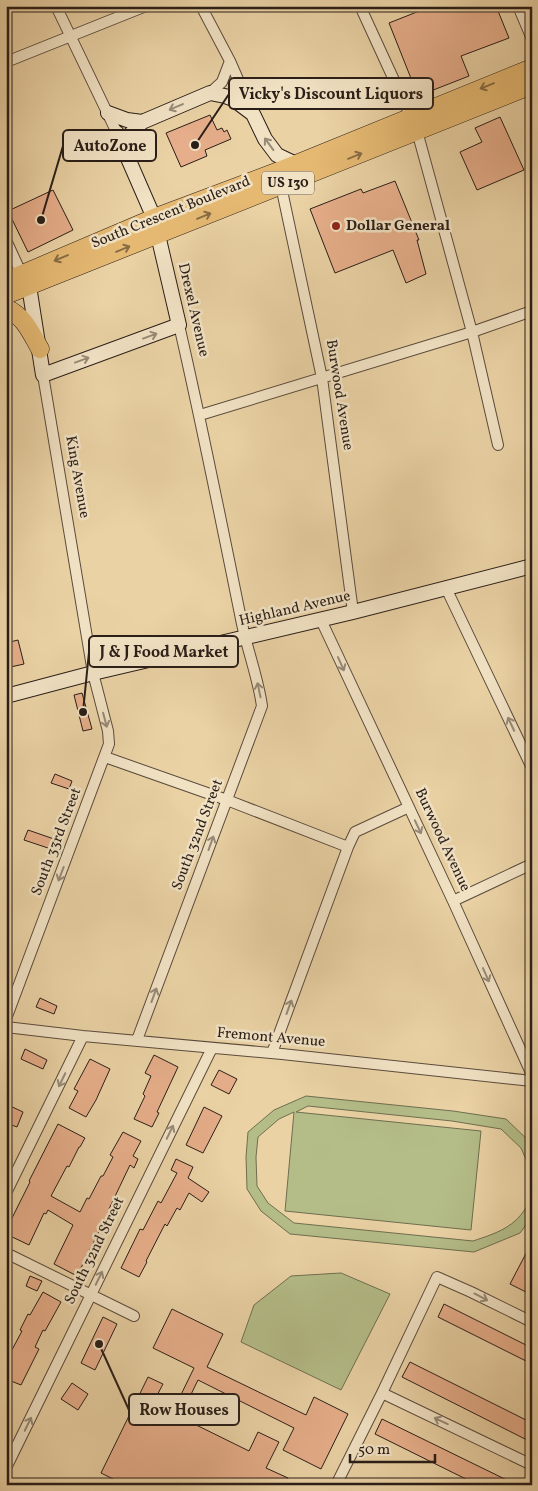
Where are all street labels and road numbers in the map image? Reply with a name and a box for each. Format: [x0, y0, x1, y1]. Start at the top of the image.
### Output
street label: South Crescent Boulevard [88, 171, 254, 255]
road number: US 130 [262, 172, 314, 194]
street label: Drexel Avenue [172, 261, 214, 359]
street label: Burwood Avenue [320, 338, 358, 452]
street label: King Avenue [59, 434, 95, 520]
street label: Highland Avenue [237, 586, 353, 632]
street label: South 32nd Street [167, 776, 229, 894]
street label: South 33rd Street [27, 785, 87, 899]
street label: Burwood Avenue [409, 785, 475, 895]
street label: Fremont Avenue [216, 1023, 326, 1053]
street label: South 32nd Street [60, 1194, 130, 1308]

